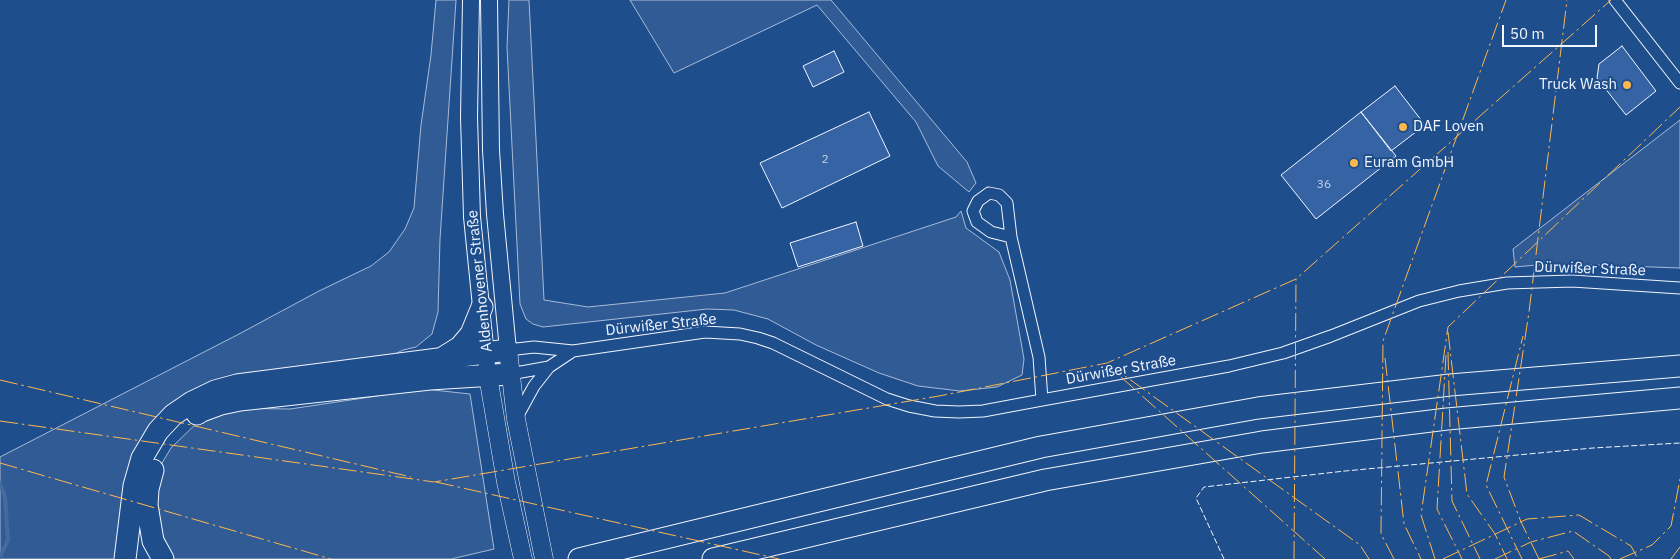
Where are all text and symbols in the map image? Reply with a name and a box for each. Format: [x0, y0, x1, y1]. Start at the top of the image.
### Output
scale bar [1505, 15, 1600, 47]
text: 50 m [1510, 24, 1545, 43]
place label: Truck Wash [1539, 76, 1617, 94]
marker: Truck Wash [1621, 79, 1633, 91]
place label: DAF Loven [1413, 118, 1484, 136]
marker: DAF Loven [1397, 121, 1409, 133]
house number: 2 [821, 153, 829, 167]
place label: Euram GmbH [1364, 154, 1454, 172]
marker: Euram GmbH [1348, 157, 1360, 169]
house number: 36 [1317, 178, 1331, 192]
street label: Aldenhovener Straße [464, 209, 496, 353]
street label: Dürwißer Straße [1534, 258, 1646, 280]
street label: Dürwißer Straße [605, 310, 717, 340]
street label: Dürwißer Straße [1064, 351, 1178, 389]

